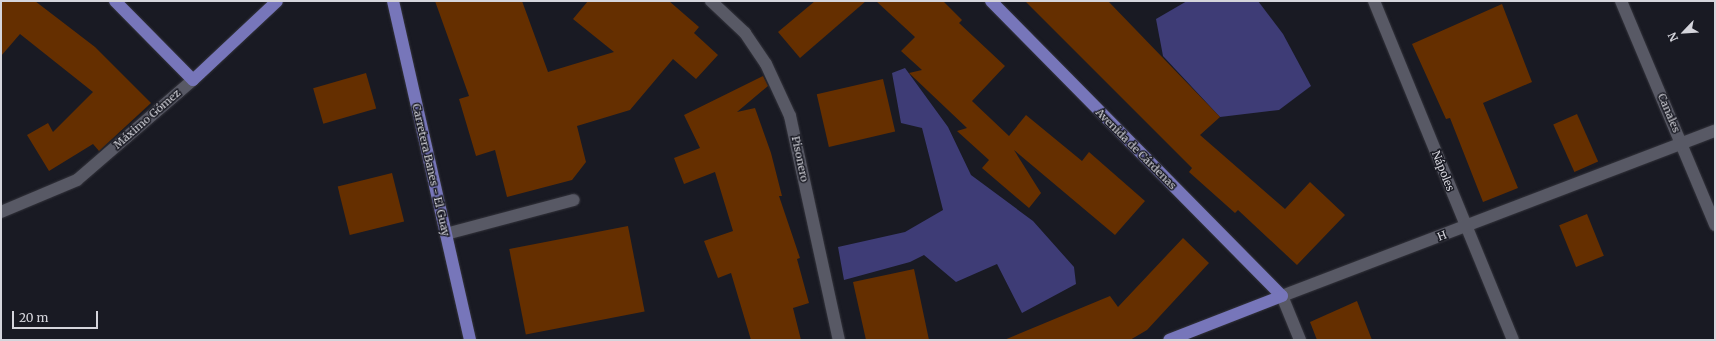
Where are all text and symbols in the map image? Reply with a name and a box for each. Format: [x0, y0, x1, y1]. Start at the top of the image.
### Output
north arrow [1664, 12, 1704, 52]
text: N [1665, 30, 1681, 44]
street label: Máximo Gómez [111, 86, 183, 152]
street label: Canales [1655, 92, 1683, 134]
street label: Carretera Banes - El Guay [409, 103, 453, 237]
street label: Avenida de Cárdenas [1093, 106, 1179, 192]
street label: Pisonero [789, 135, 811, 183]
street label: Nápoles [1429, 149, 1457, 193]
street label: H [1436, 228, 1448, 244]
scale bar [14, 303, 100, 329]
text: 20 m [19, 310, 48, 325]

